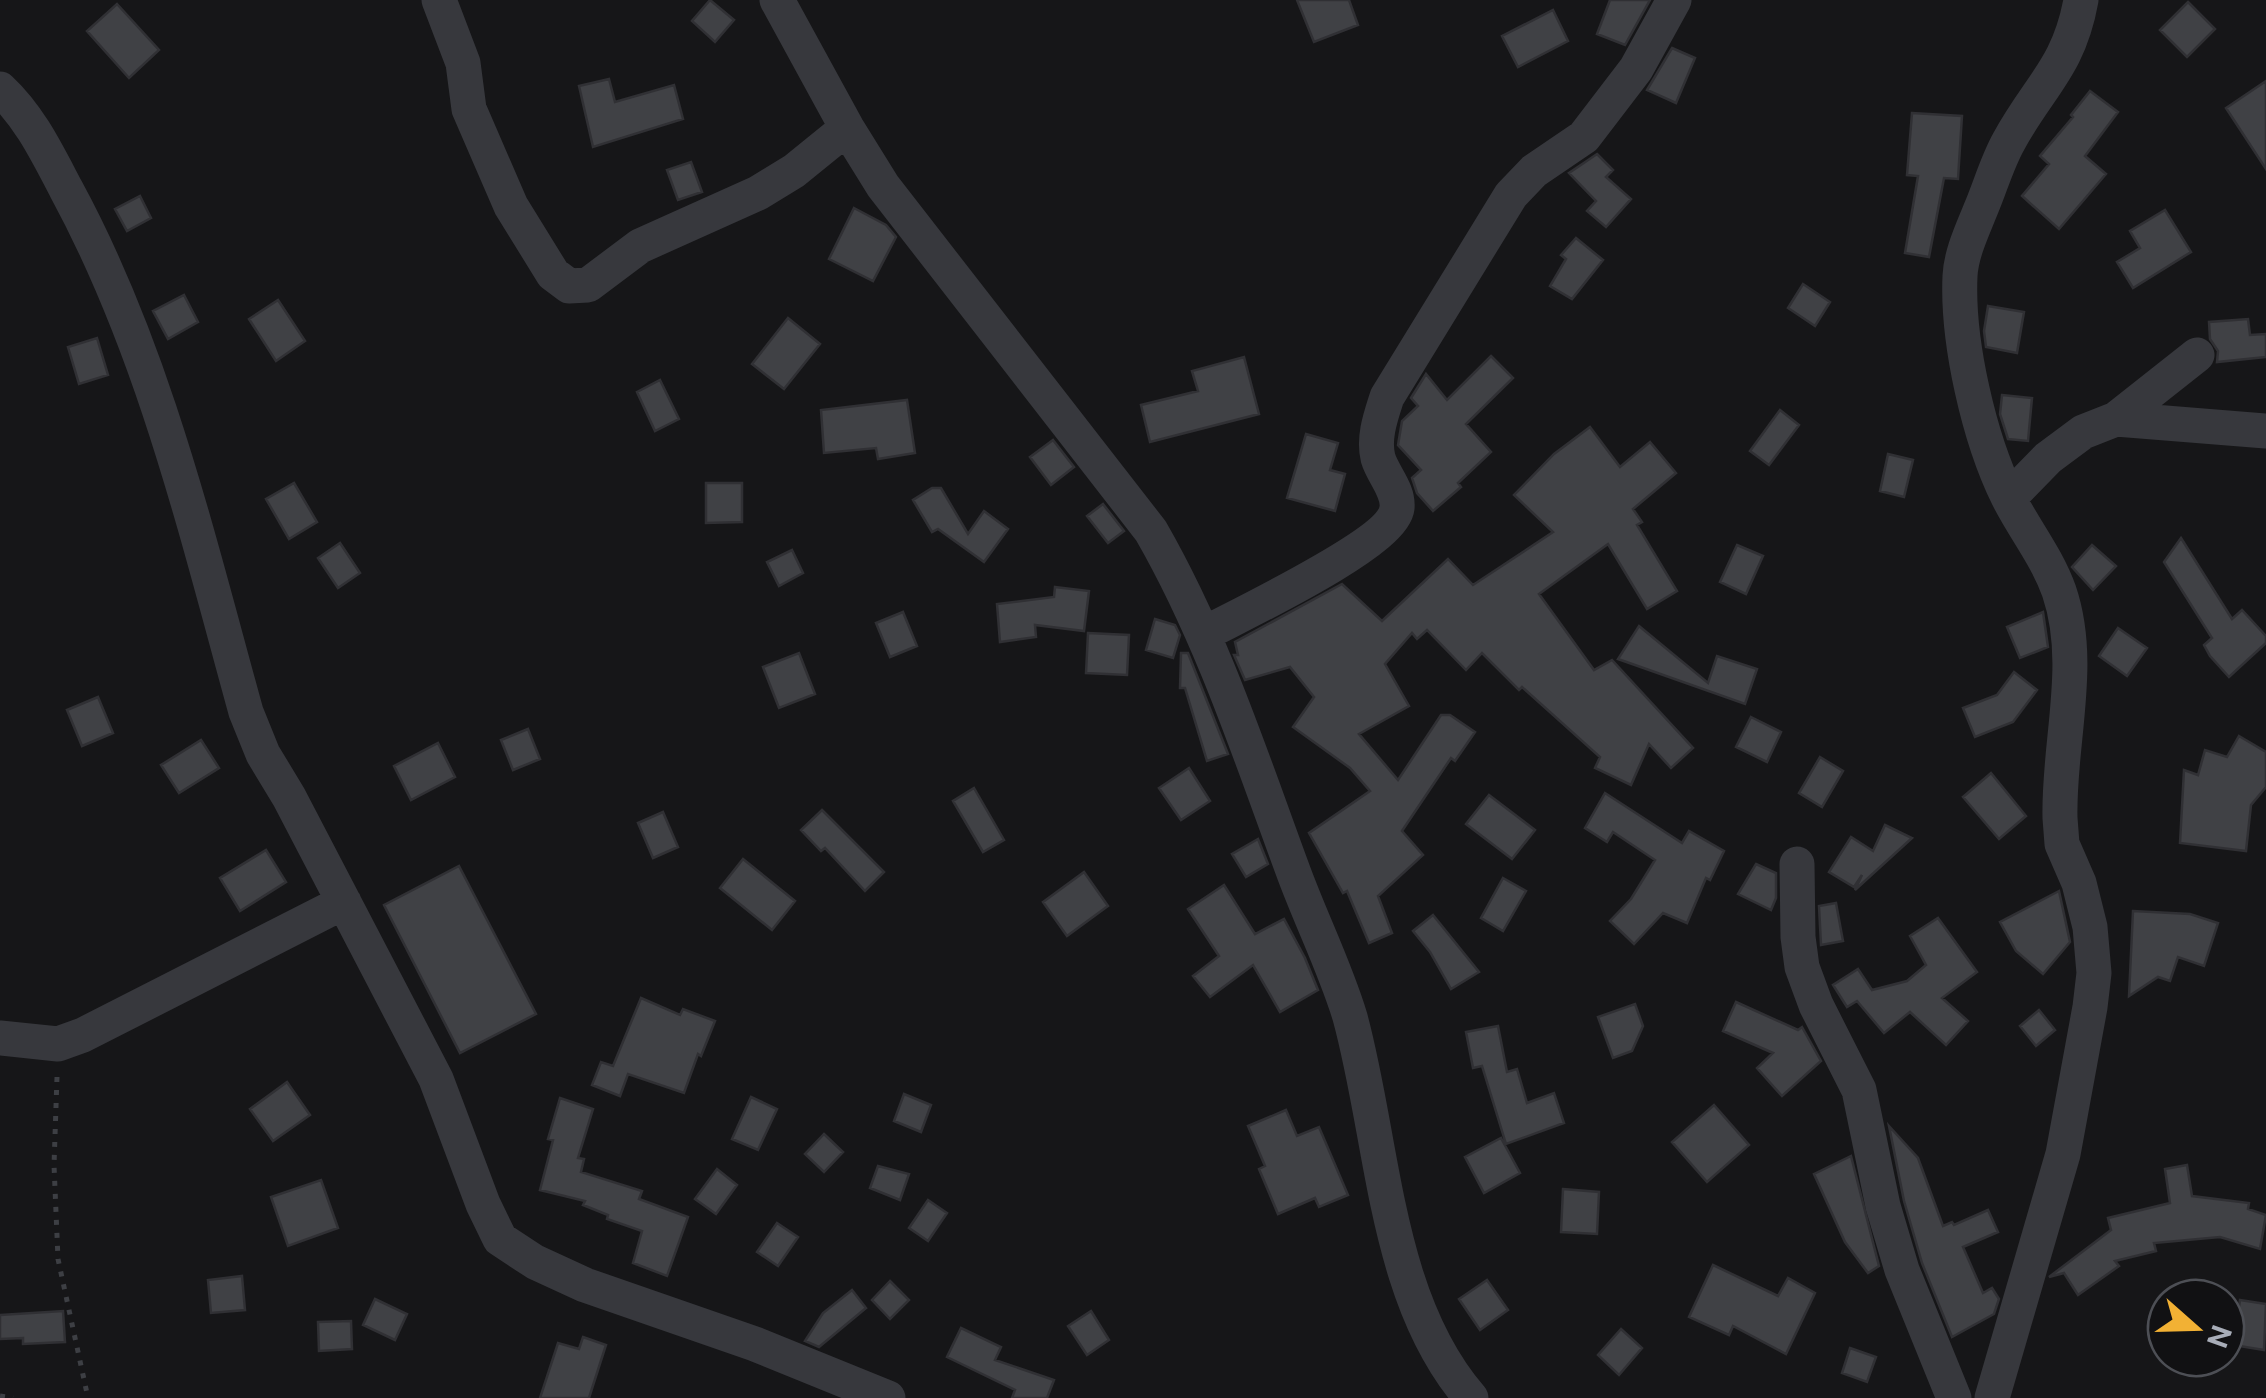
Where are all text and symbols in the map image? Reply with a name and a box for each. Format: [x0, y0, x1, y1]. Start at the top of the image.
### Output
north arrow [2146, 1278, 2246, 1378]
text: N [2201, 1321, 2239, 1353]

